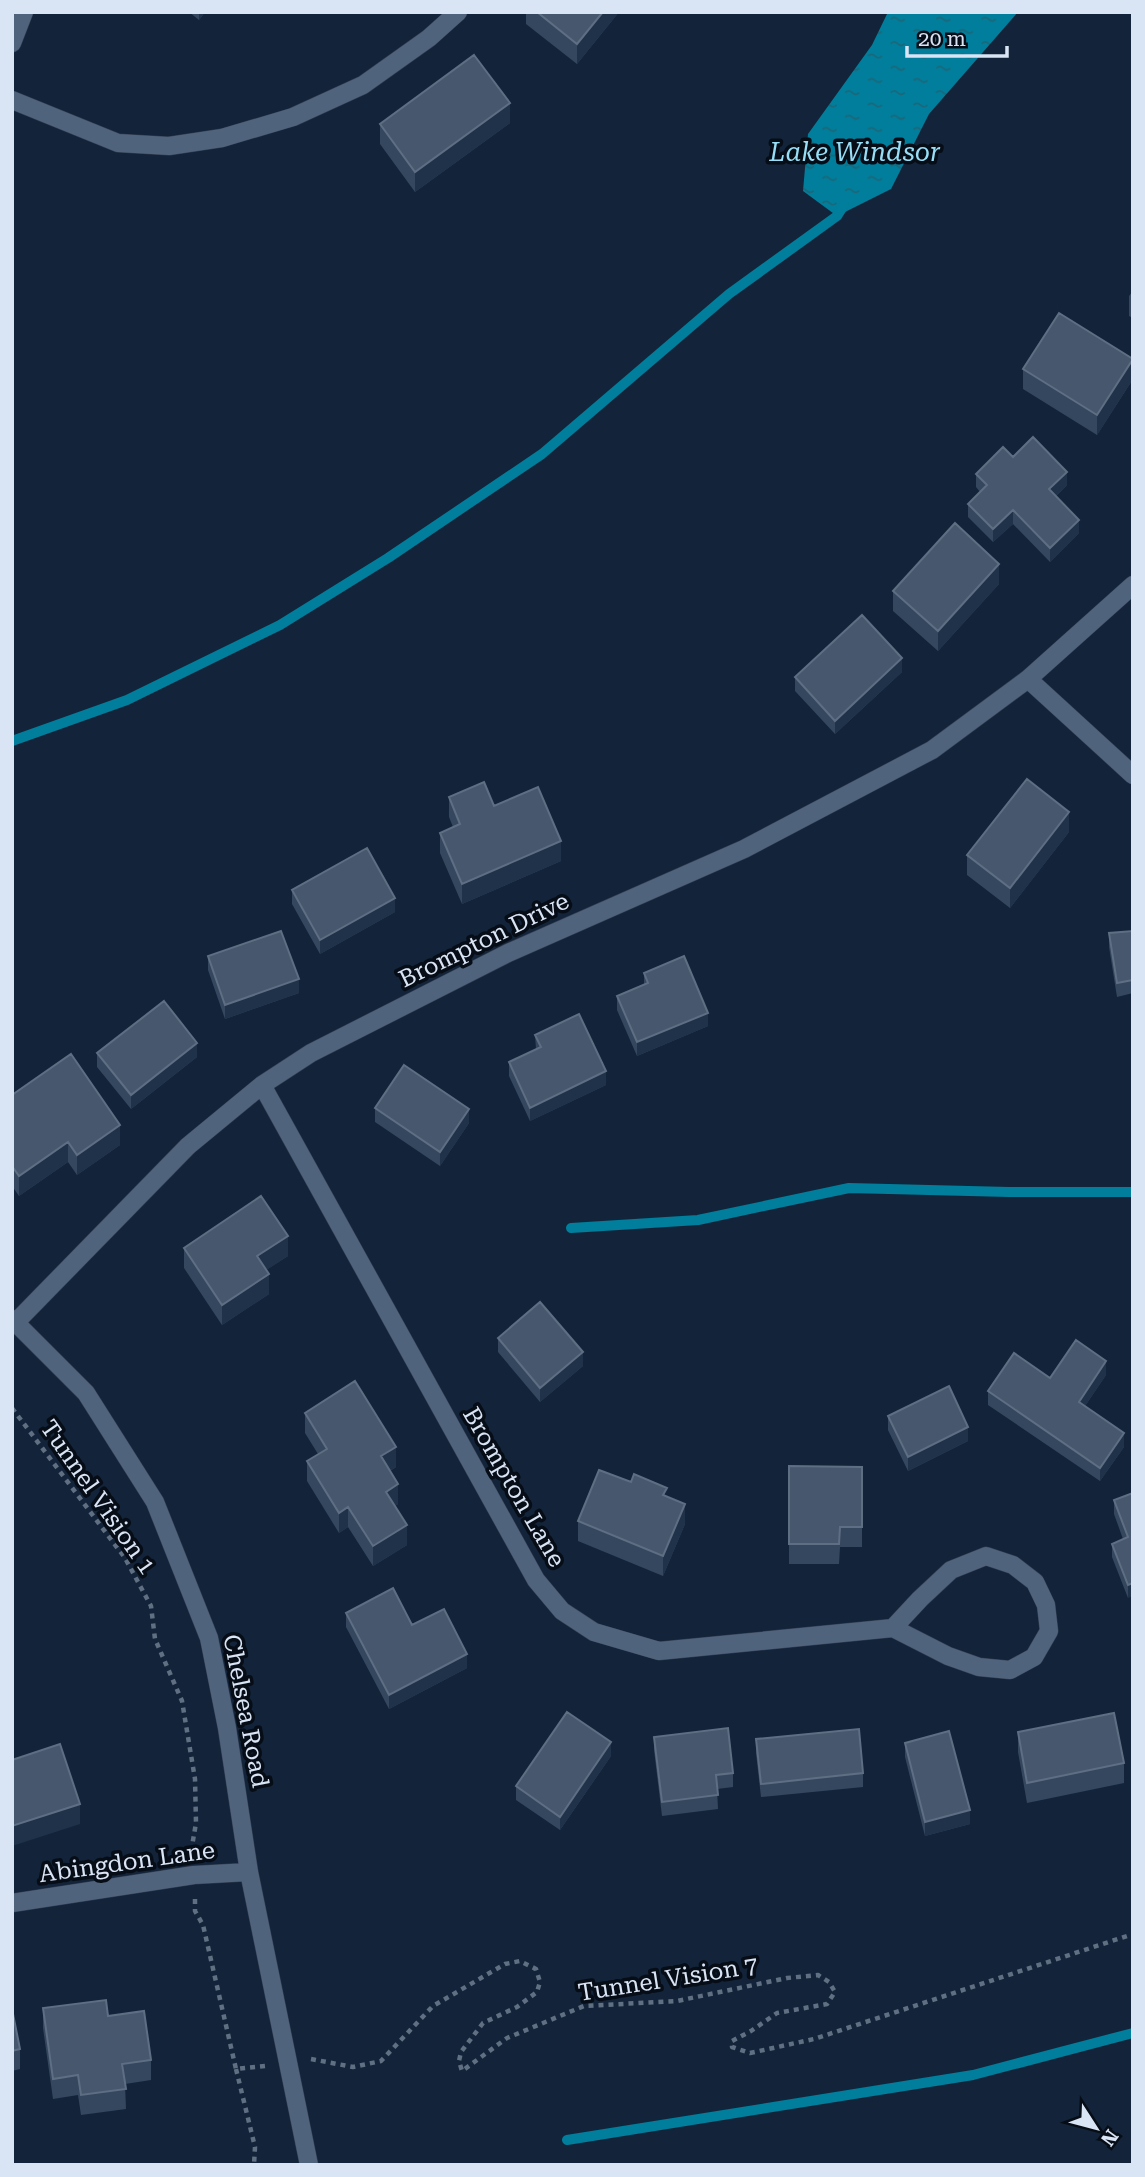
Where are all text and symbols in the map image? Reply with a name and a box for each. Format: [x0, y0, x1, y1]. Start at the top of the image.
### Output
scale bar [907, 14, 1007, 58]
text: 20 m [918, 27, 966, 51]
water label: Lake Windsor [768, 137, 941, 167]
street label: Brompton Drive [394, 887, 574, 993]
street label: Brompton Lane [457, 1402, 571, 1572]
street label: Tunnel Vision 1 [34, 1415, 162, 1579]
street label: Chelsea Road [217, 1632, 275, 1790]
street label: Abingdon Lane [37, 1836, 217, 1888]
street label: Tunnel Vision 7 [576, 1951, 760, 2007]
north arrow [1061, 2093, 1131, 2163]
text: N [1096, 2125, 1123, 2151]

